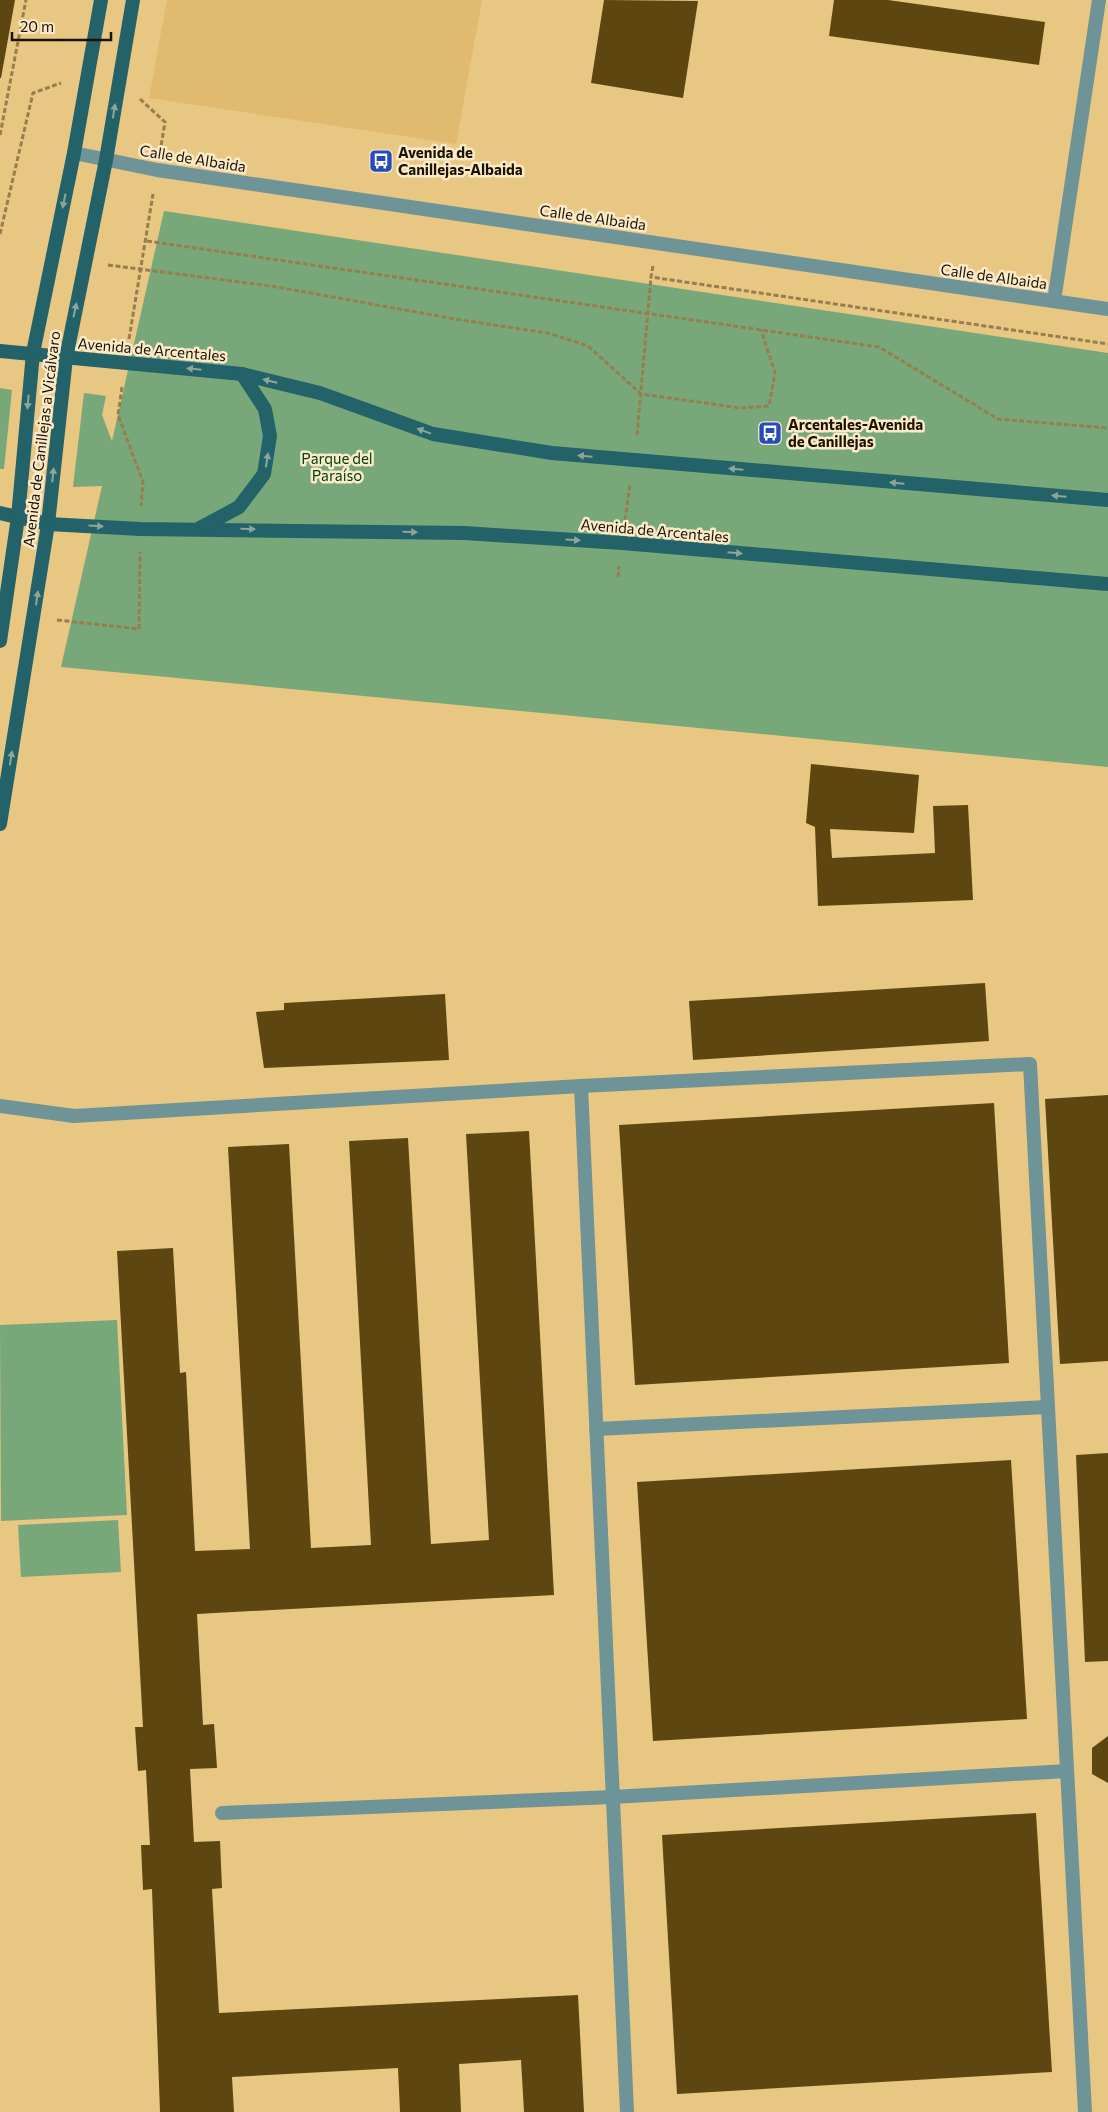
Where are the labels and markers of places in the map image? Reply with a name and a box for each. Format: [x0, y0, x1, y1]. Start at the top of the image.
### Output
place label: Avenida de Canillejas-Albaida [398, 143, 523, 178]
bus stop icon: Avenida de Canillejas-Albaida [368, 148, 394, 174]
place label: Arcentales-Avenida de Canillejas [788, 415, 923, 450]
bus stop icon: Arcentales-Avenida de Canillejas [757, 420, 783, 446]

